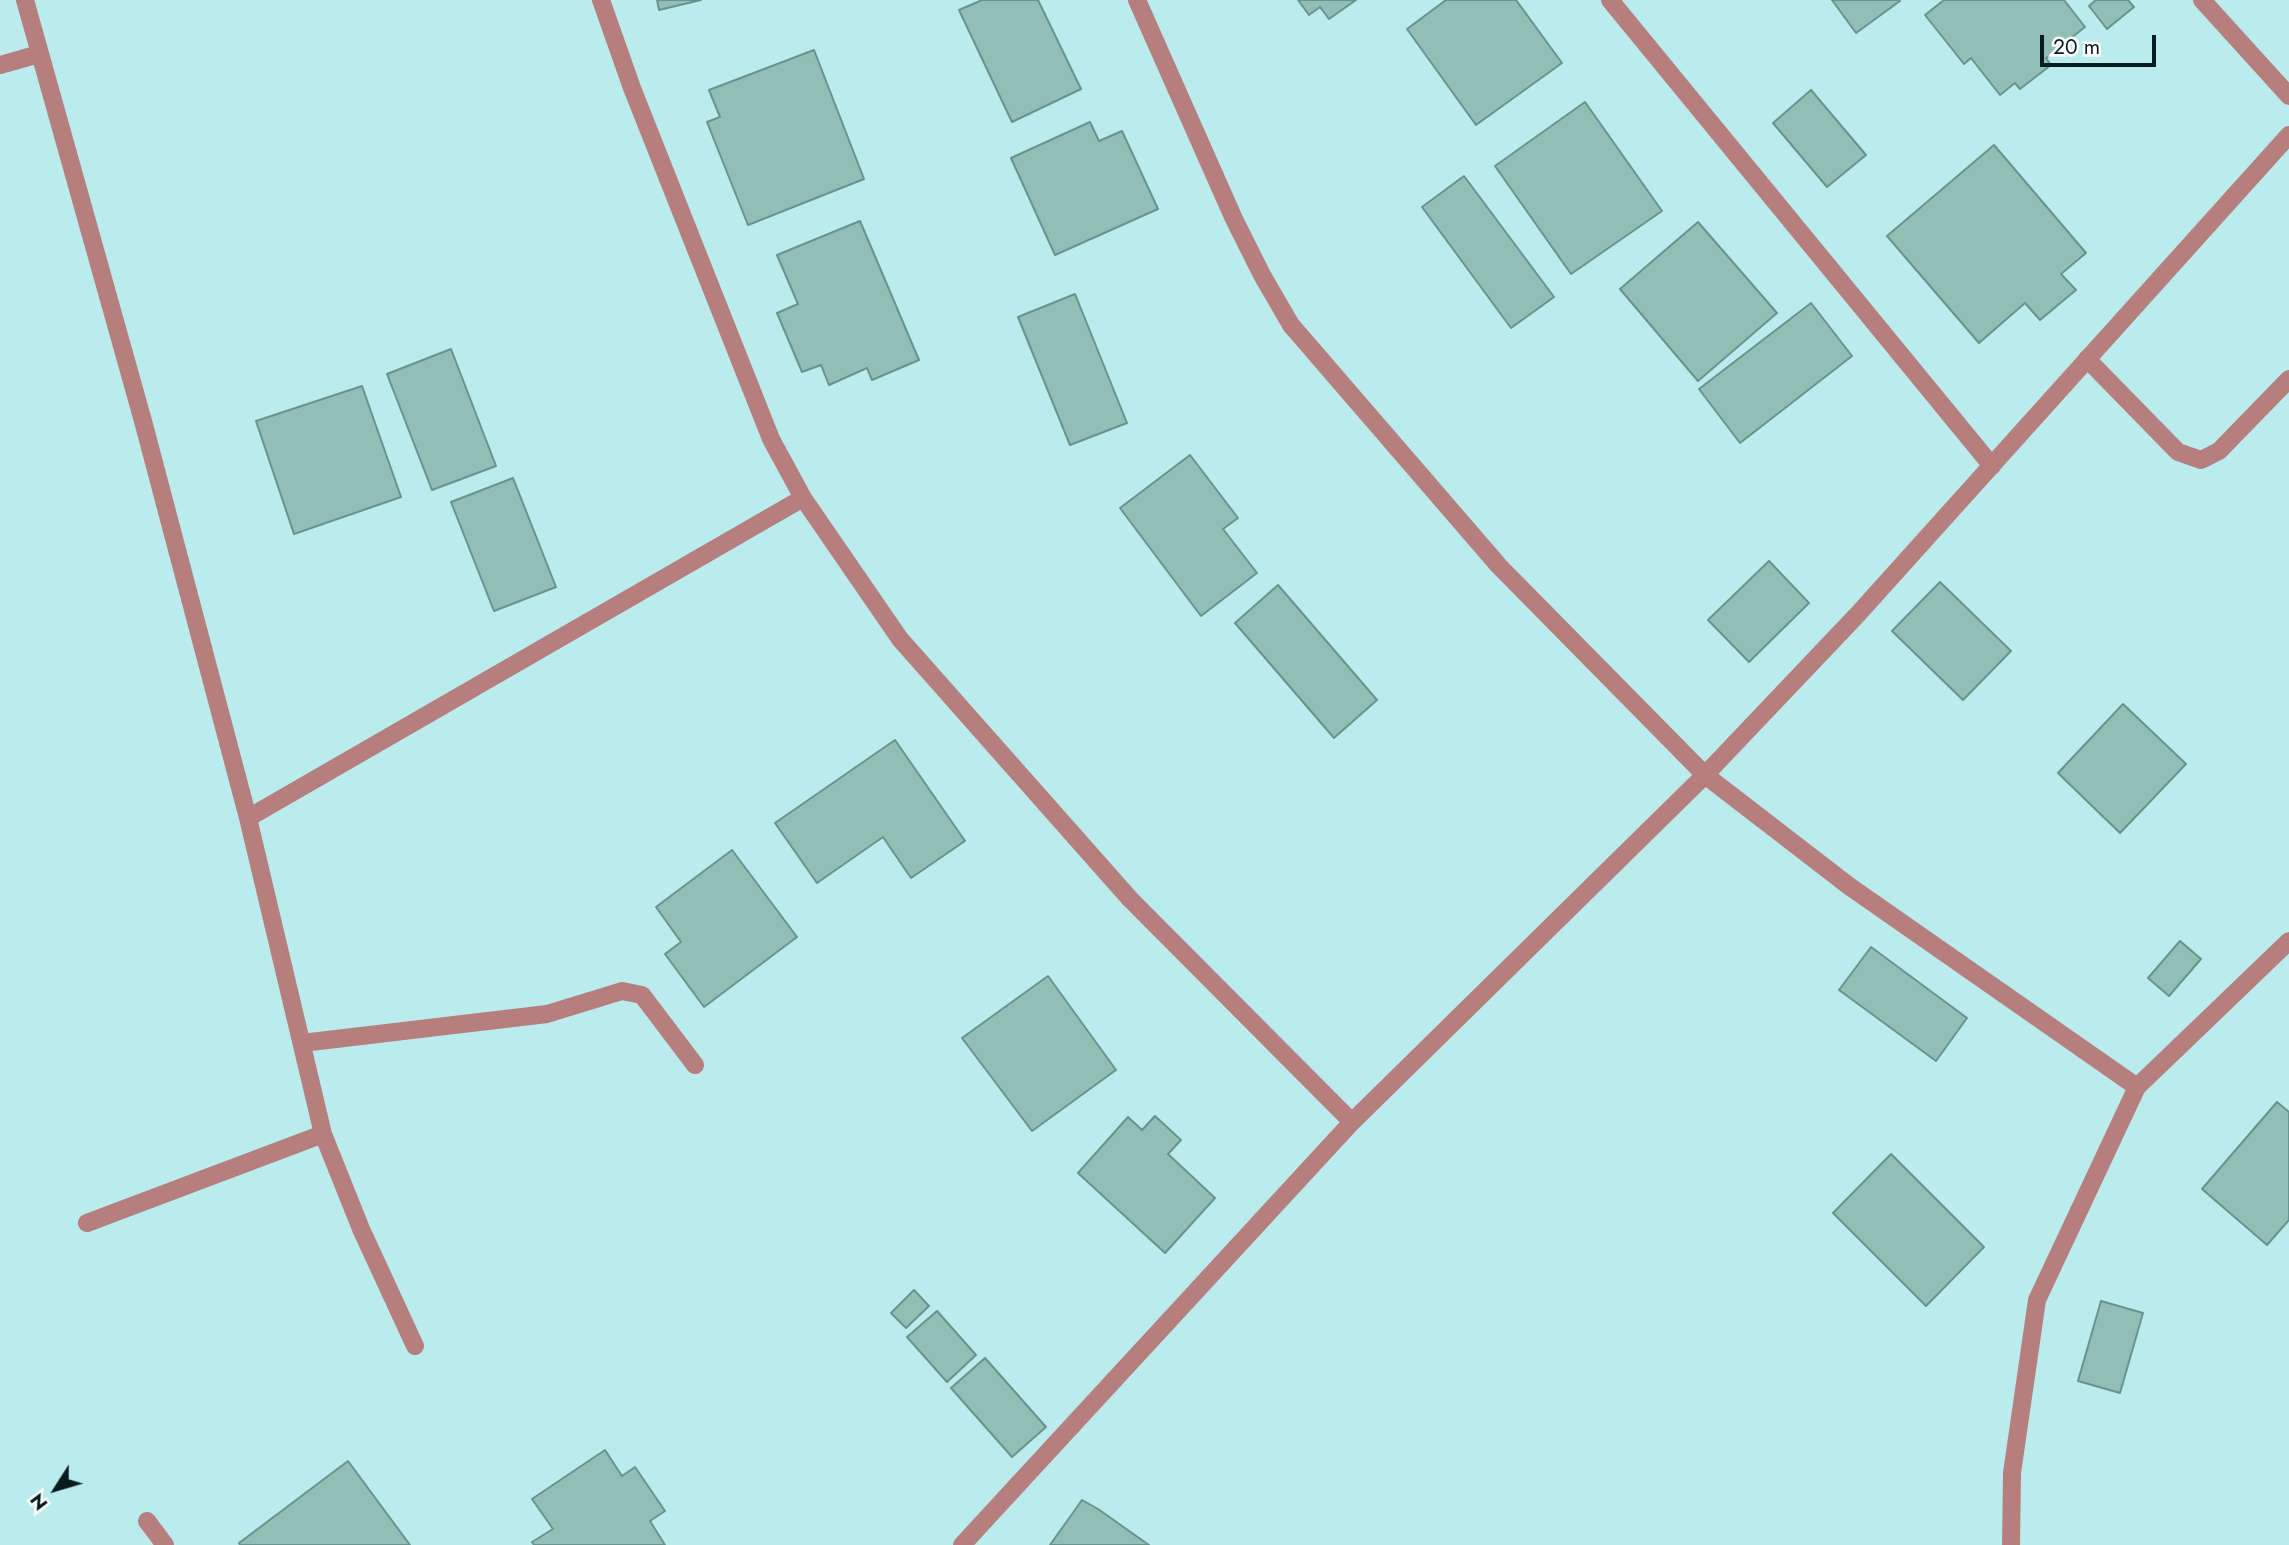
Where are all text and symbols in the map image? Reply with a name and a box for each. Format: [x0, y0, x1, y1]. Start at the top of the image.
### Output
scale bar [2044, 21, 2160, 65]
text: 20 m [2053, 32, 2100, 62]
north arrow [21, 1454, 91, 1524]
text: N [24, 1488, 54, 1516]

